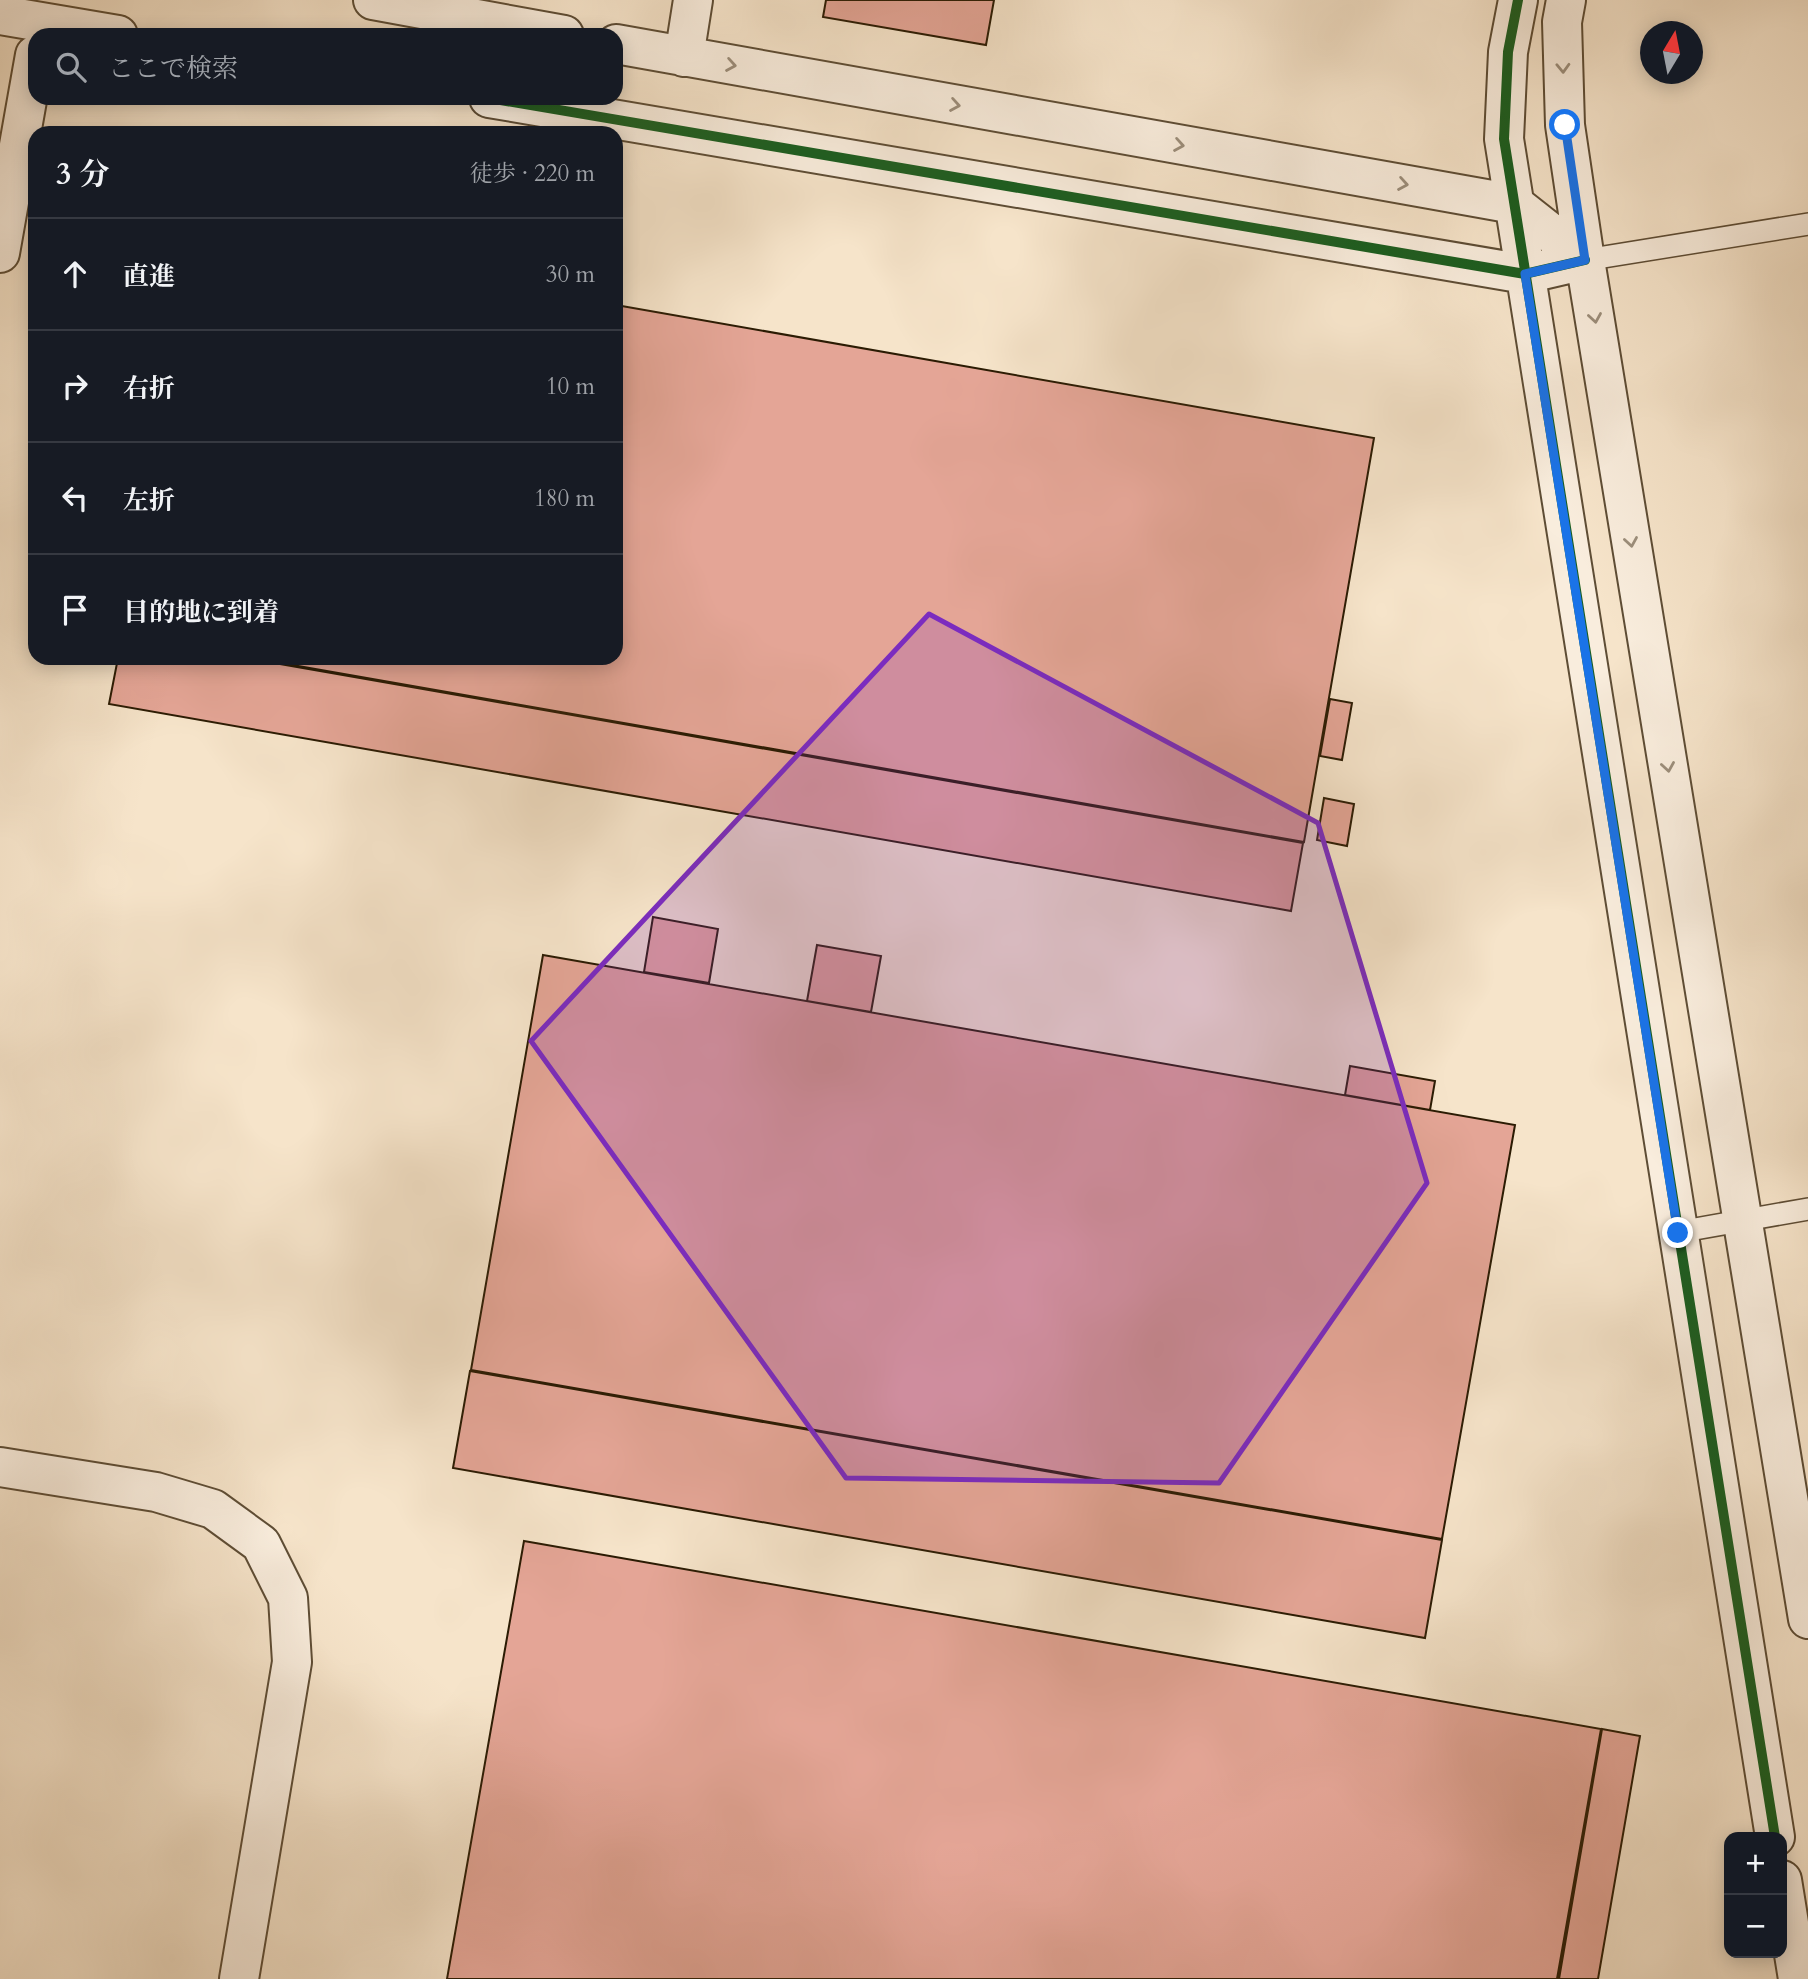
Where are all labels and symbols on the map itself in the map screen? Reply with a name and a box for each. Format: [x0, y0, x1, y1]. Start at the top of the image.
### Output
north arrow [1640, 21, 1703, 84]
one-way arrow [725, 57, 737, 72]
one-way arrow [1555, 63, 1571, 74]
one-way arrow [949, 97, 961, 112]
route start [1549, 109, 1580, 140]
one-way arrow [1173, 137, 1185, 152]
one-way arrow [1397, 176, 1409, 191]
one-way arrow [1587, 312, 1602, 323]
one-way arrow [1623, 536, 1638, 548]
one-way arrow [1660, 761, 1675, 772]
route end [1662, 1217, 1693, 1248]

